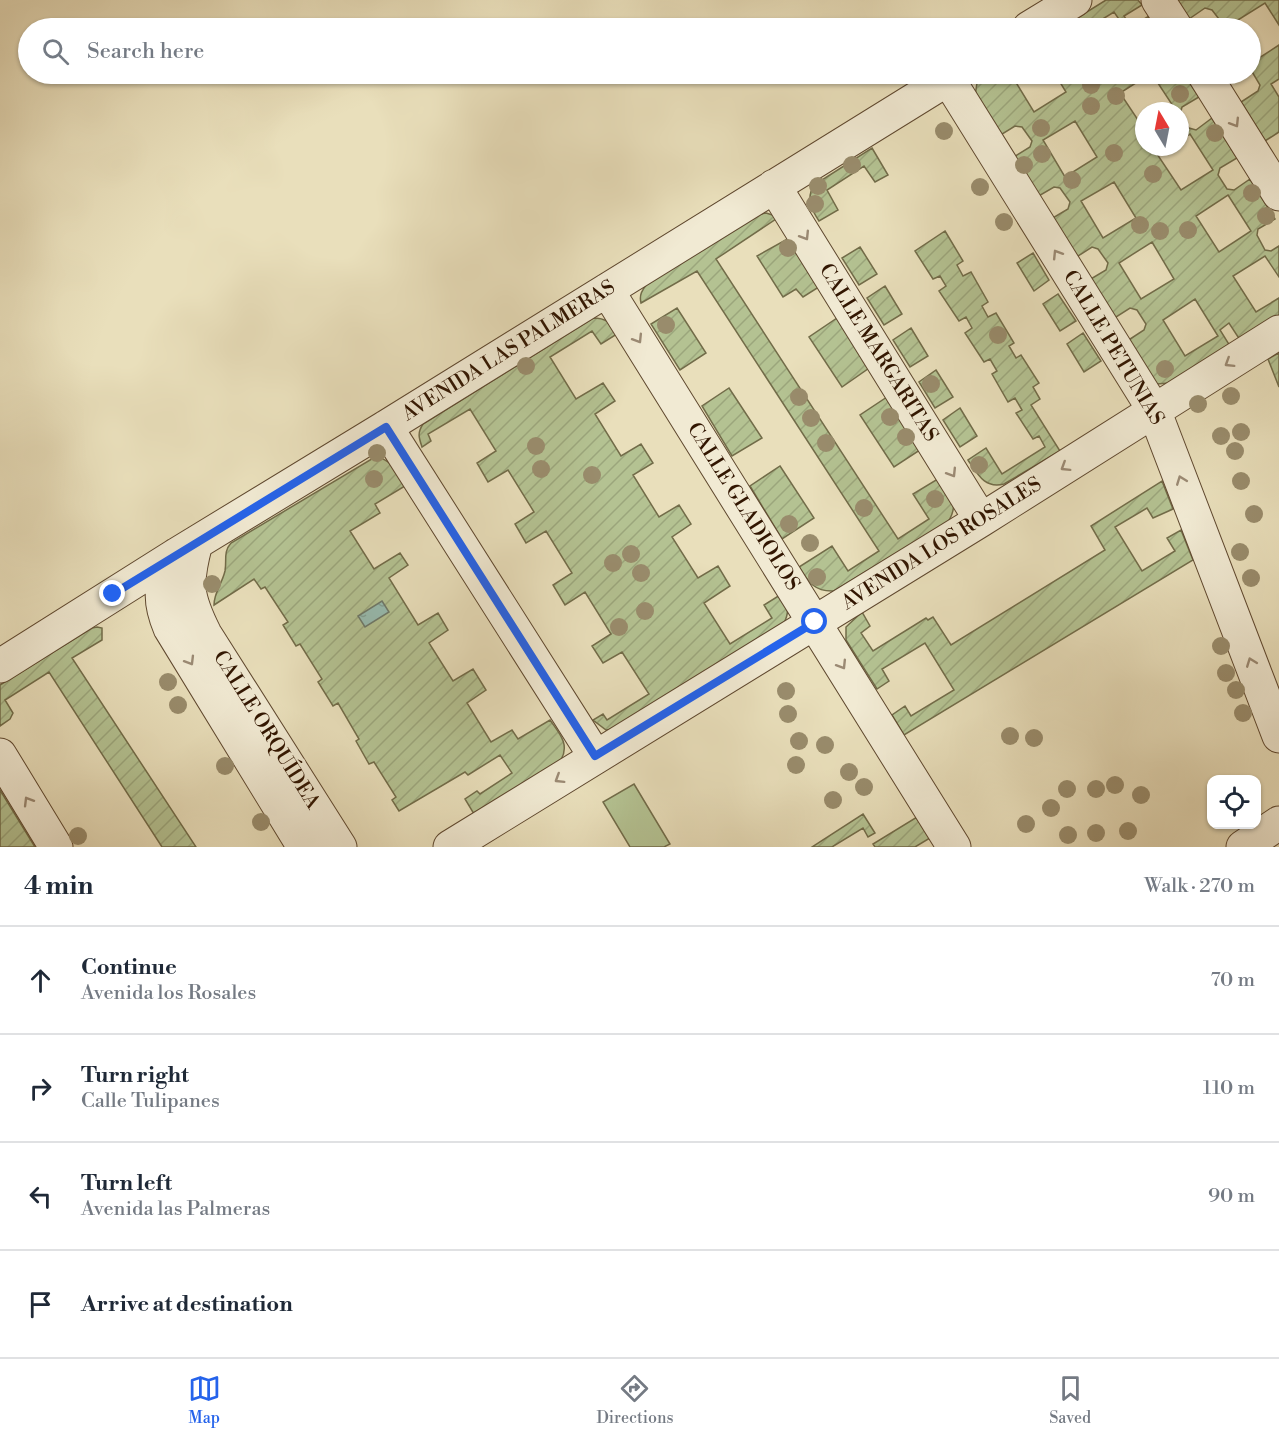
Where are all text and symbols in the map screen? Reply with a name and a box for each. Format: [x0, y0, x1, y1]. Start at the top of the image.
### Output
search box [18, 18, 1261, 84]
icon: search [39, 35, 72, 68]
text: Search here [87, 38, 204, 65]
north arrow [1135, 102, 1189, 156]
one-way arrow [1227, 117, 1239, 127]
one-way arrow [798, 230, 810, 240]
one-way arrow [1053, 250, 1065, 260]
street label: CALLE MARGARITAS [813, 259, 943, 447]
street label: CALLE PETUNIAS [1057, 266, 1169, 430]
street label: AVENIDA LAS PALMERAS [397, 275, 620, 427]
one-way arrow [631, 333, 643, 343]
one-way arrow [1225, 356, 1236, 367]
street label: CALLE GLADIOLOS [681, 418, 805, 596]
one-way arrow [1060, 460, 1071, 471]
one-way arrow [945, 467, 957, 477]
street label: AVENIDA LOS ROSALES [836, 472, 1047, 616]
one-way arrow [1176, 475, 1188, 486]
route end [99, 580, 125, 606]
route start [801, 608, 827, 634]
street label: CALLE ORQUÍDEA [207, 646, 326, 815]
one-way arrow [182, 655, 194, 665]
one-way arrow [1245, 657, 1258, 667]
one-way arrow [834, 659, 846, 669]
one-way arrow [555, 772, 566, 783]
map controls [1207, 775, 1261, 829]
button: locate [1207, 775, 1261, 829]
one-way arrow [23, 797, 35, 807]
text: 4 min [24, 870, 94, 902]
text: Walk · 270 m [1144, 874, 1255, 899]
text: Continue [81, 954, 177, 981]
icon: ahead [24, 964, 57, 997]
text: 70 m [1211, 968, 1255, 993]
text: Avenida los Rosales [81, 981, 256, 1006]
text: Turn right [81, 1062, 189, 1089]
icon: right [24, 1072, 57, 1105]
text: 110 m [1203, 1076, 1255, 1101]
text: Calle Tulipanes [81, 1089, 220, 1114]
text: Turn left [81, 1170, 172, 1197]
icon: left [24, 1180, 57, 1213]
text: 90 m [1208, 1184, 1255, 1209]
text: Avenida las Palmeras [81, 1197, 270, 1222]
icon: arrive [24, 1288, 57, 1321]
text: Arrive at destination [81, 1291, 293, 1318]
tab: Map [188, 1372, 221, 1428]
tab: Directions [596, 1372, 674, 1428]
tab: Saved [1049, 1372, 1091, 1428]

